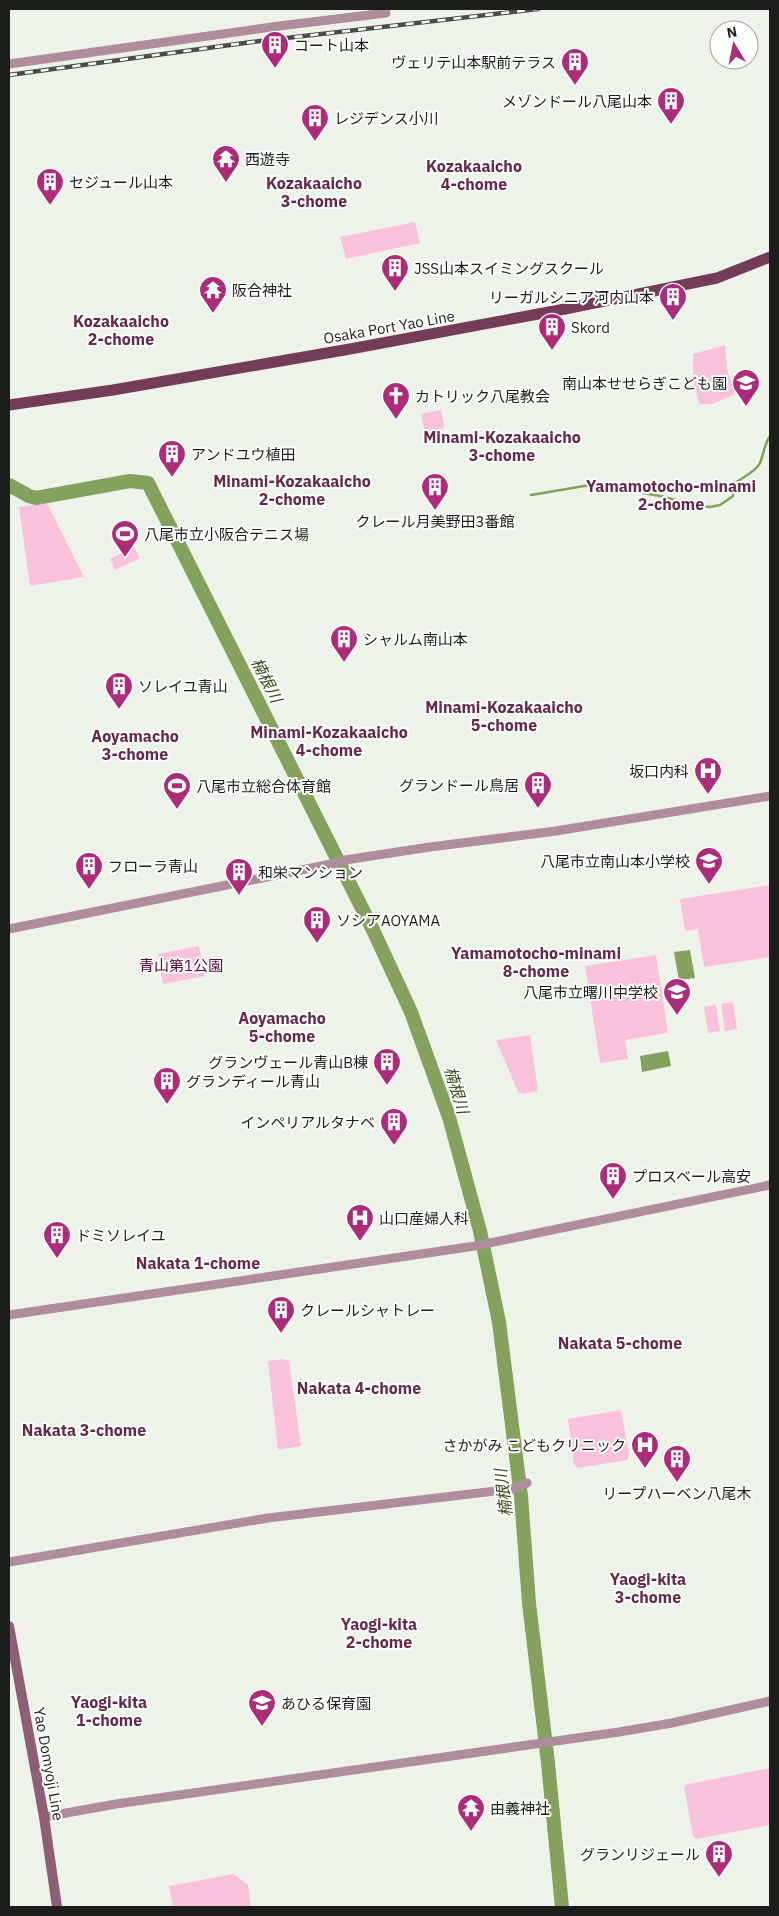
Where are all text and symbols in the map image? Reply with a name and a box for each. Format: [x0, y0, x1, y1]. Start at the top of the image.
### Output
north arrow [709, 20, 759, 70]
text: N [725, 22, 738, 42]
building icon: コート山本 [260, 30, 290, 69]
place label: コート山本 [294, 36, 369, 55]
building icon: ヴェリテ山本駅前テラス [560, 47, 590, 86]
place label: ヴェリテ山本駅前テラス [391, 53, 556, 72]
building icon: メゾンドール八尾山本 [656, 86, 686, 125]
place label: メゾンドール八尾山本 [502, 92, 652, 111]
building icon: レジデンス小川 [300, 103, 330, 142]
place label: レジデンス小川 [334, 109, 439, 128]
temple icon: 西遊寺 [211, 144, 241, 183]
place label: 西遊寺 [245, 150, 290, 169]
district label: Kozakaaicho 4-chome [426, 156, 522, 194]
building icon: セジュール山本 [35, 167, 65, 206]
place label: セジュール山本 [69, 173, 173, 192]
district label: Kozakaaicho 3-chome [266, 173, 362, 211]
building icon: JSS山本スイミングスクール [380, 253, 410, 292]
place label: JSS山本スイミングスクール [414, 259, 604, 278]
temple icon: 阪合神社 [198, 275, 228, 314]
place label: 阪合神社 [232, 281, 292, 300]
building icon: リーガルシニア河内山本 [658, 282, 688, 321]
place label: リーガルシニア河内山本 [489, 288, 654, 307]
street label: Osaka Port Yao Line [322, 306, 456, 348]
district label: Kozakaaicho 2-chome [73, 311, 169, 349]
building icon: Skord [537, 312, 567, 351]
place label: Skord [571, 318, 610, 337]
school or university icon: 南山本せせらぎこども園 [731, 368, 761, 407]
place label: 南山本せせらぎこども園 [562, 374, 727, 393]
church icon: カトリック八尾教会 [381, 381, 411, 420]
place label: カトリック八尾教会 [415, 387, 550, 406]
district label: Minami-Kozakaaicho 3-chome [423, 427, 581, 465]
building icon: アンドユウ植田 [157, 439, 187, 478]
place label: アンドユウ植田 [191, 445, 295, 464]
district label: Minami-Kozakaaicho 2-chome [213, 471, 371, 509]
building icon: クレール月美野田3番館 [420, 472, 450, 511]
district label: Yamamotocho-minami 2-chome [586, 476, 756, 514]
place label: クレール月美野田3番館 [355, 512, 515, 531]
sports icon: 八尾市立小阪合テニス場 [110, 519, 140, 558]
place label: 八尾市立小阪合テニス場 [144, 525, 309, 544]
building icon: シャルム南山本 [329, 624, 359, 663]
place label: シャルム南山本 [363, 630, 468, 649]
water label: 楠根川 [247, 654, 288, 708]
building icon: ソレイユ青山 [104, 671, 134, 710]
place label: ソレイユ青山 [138, 677, 228, 696]
district label: Minami-Kozakaaicho 5-chome [425, 697, 583, 735]
district label: Minami-Kozakaaicho 4-chome [250, 722, 408, 760]
district label: Aoyamacho 3-chome [91, 726, 179, 764]
hospital icon: 坂口内科 [693, 756, 723, 795]
place label: 坂口内科 [629, 762, 689, 781]
building icon: グランドール鳥居 [523, 770, 553, 809]
sports icon: 八尾市立総合体育館 [162, 771, 192, 810]
place label: グランドール鳥居 [399, 776, 519, 795]
place label: 八尾市立総合体育館 [196, 777, 331, 796]
school or university icon: 八尾市立南山本小学校 [694, 846, 724, 885]
building icon: フローラ青山 [74, 851, 104, 890]
place label: 八尾市立南山本小学校 [540, 852, 690, 871]
place label: フローラ青山 [108, 857, 198, 876]
building icon: 和栄マンション [224, 857, 254, 896]
place label: 和栄マンション [258, 863, 363, 882]
building icon: ソシアAOYAMA [302, 905, 332, 944]
place label: ソシアAOYAMA [336, 911, 440, 930]
district label: Yamamotocho-minami 8-chome [451, 943, 621, 981]
park label: 青山第1公園 [139, 956, 223, 975]
school or university icon: 八尾市立曙川中学校 [662, 977, 692, 1016]
place label: 八尾市立曙川中学校 [523, 983, 658, 1002]
district label: Aoyamacho 5-chome [238, 1008, 326, 1046]
building icon: グランヴェール青山B棟 [372, 1047, 402, 1086]
place label: グランヴェール青山B棟 [208, 1053, 368, 1072]
water label: 楠根川 [440, 1064, 474, 1118]
building icon: グランディール青山 [152, 1066, 182, 1105]
place label: グランディール青山 [186, 1072, 320, 1091]
building icon: インペリアルタナベ [379, 1107, 409, 1146]
place label: インペリアルタナベ [240, 1113, 375, 1132]
building icon: プロスベール高安 [598, 1161, 628, 1200]
place label: プロスベール高安 [632, 1167, 751, 1186]
hospital icon: 山口産婦人科 [345, 1203, 375, 1242]
place label: 山口産婦人科 [379, 1209, 469, 1228]
building icon: ドミソレイユ [42, 1220, 72, 1259]
place label: ドミソレイユ [76, 1226, 166, 1245]
district label: Nakata 1-chome [136, 1253, 260, 1273]
building icon: クレールシャトレー [266, 1295, 296, 1334]
place label: クレールシャトレー [300, 1301, 435, 1320]
district label: Nakata 5-chome [558, 1333, 682, 1353]
district label: Nakata 4-chome [297, 1378, 421, 1398]
district label: Nakata 3-chome [22, 1420, 146, 1440]
hospital icon: さかがみ こどもクリニック [630, 1430, 660, 1469]
place label: さかがみ こどもクリニック [442, 1436, 626, 1455]
building icon: リープハーベン八尾木 [662, 1444, 692, 1483]
water label: 楠根川 [490, 1466, 516, 1518]
place label: リープハーベン八尾木 [602, 1484, 752, 1503]
district label: Yaogi-kita 3-chome [610, 1569, 686, 1607]
district label: Yaogi-kita 2-chome [341, 1614, 417, 1652]
school or university icon: あひる保育園 [247, 1688, 277, 1727]
district label: Yaogi-kita 1-chome [71, 1692, 147, 1730]
place label: あひる保育園 [281, 1694, 371, 1713]
street label: Yao Domyoji Line [30, 1706, 68, 1822]
temple icon: 由義神社 [456, 1793, 486, 1832]
place label: 由義神社 [490, 1799, 550, 1818]
building icon: グランリジェール [704, 1839, 734, 1878]
place label: グランリジェール [580, 1845, 700, 1864]

